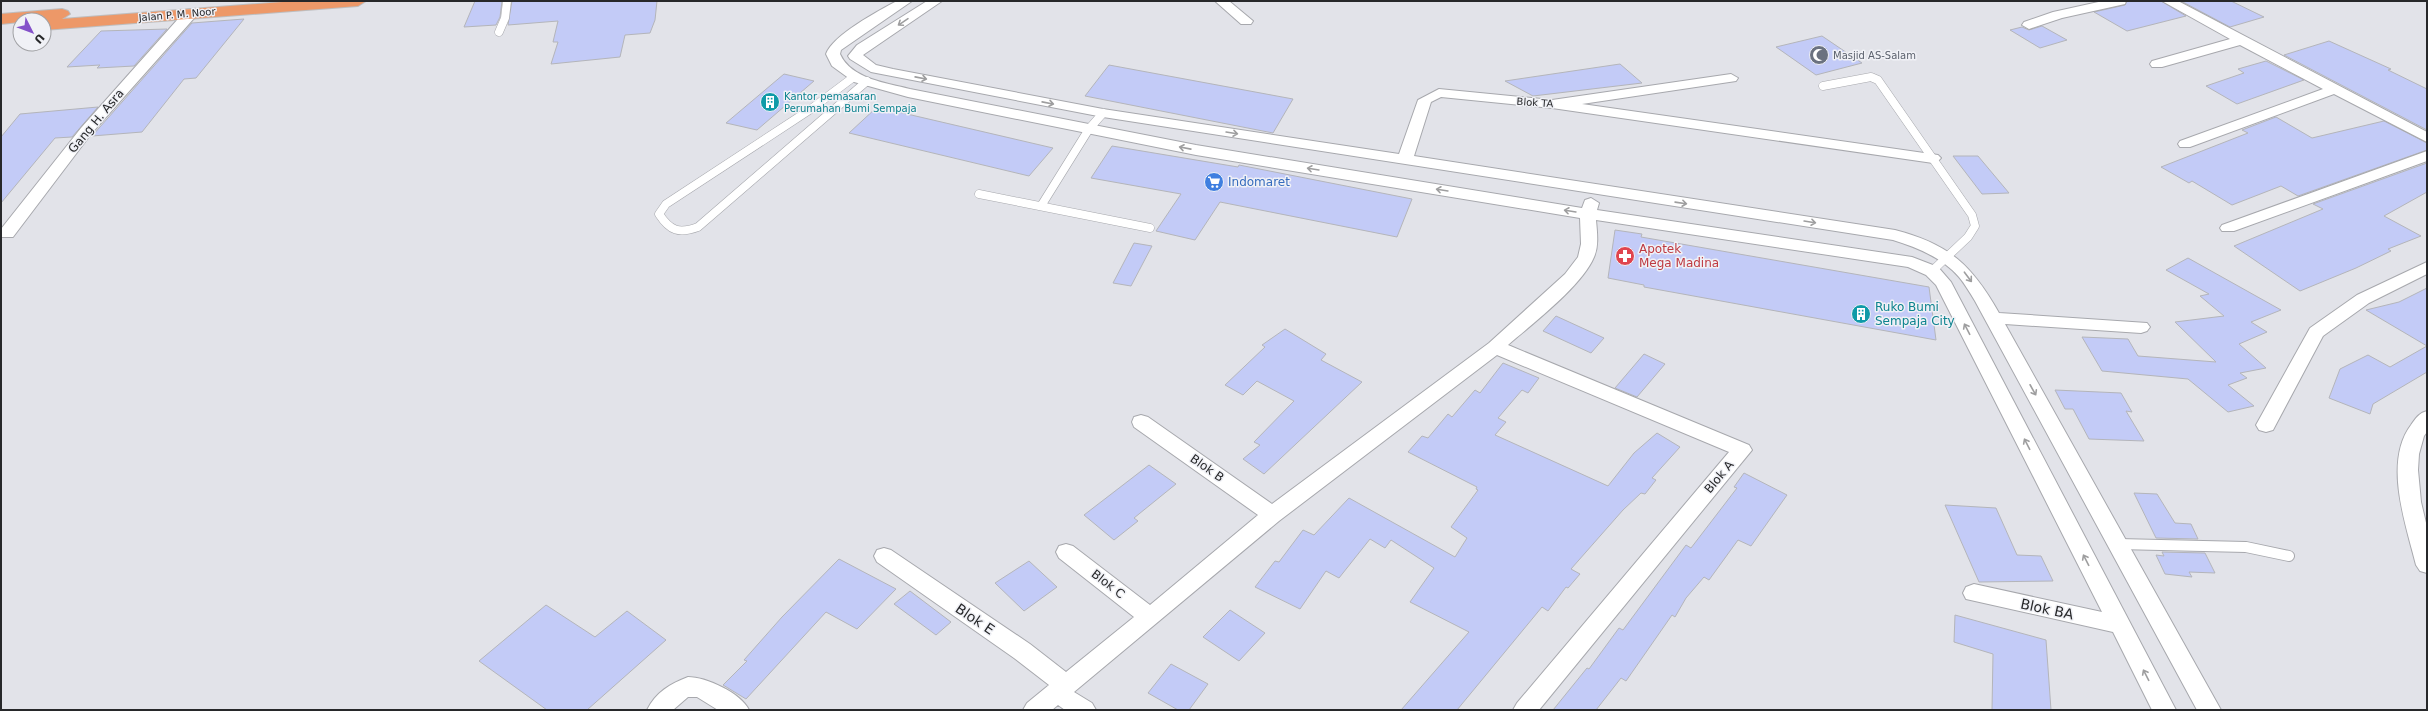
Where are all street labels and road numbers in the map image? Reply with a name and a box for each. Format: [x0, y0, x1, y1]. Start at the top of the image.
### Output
street label: Jalan P. M. Noor [137, 6, 217, 23]
street label: Gang H. Asra [65, 86, 127, 156]
street label: Blok TA [1516, 96, 1554, 109]
street label: Blok B [1187, 451, 1227, 485]
street label: Blok A [1701, 457, 1737, 496]
street label: Blok C [1089, 567, 1127, 601]
street label: Blok BA [2019, 596, 2075, 623]
street label: Blok E [953, 600, 997, 638]

